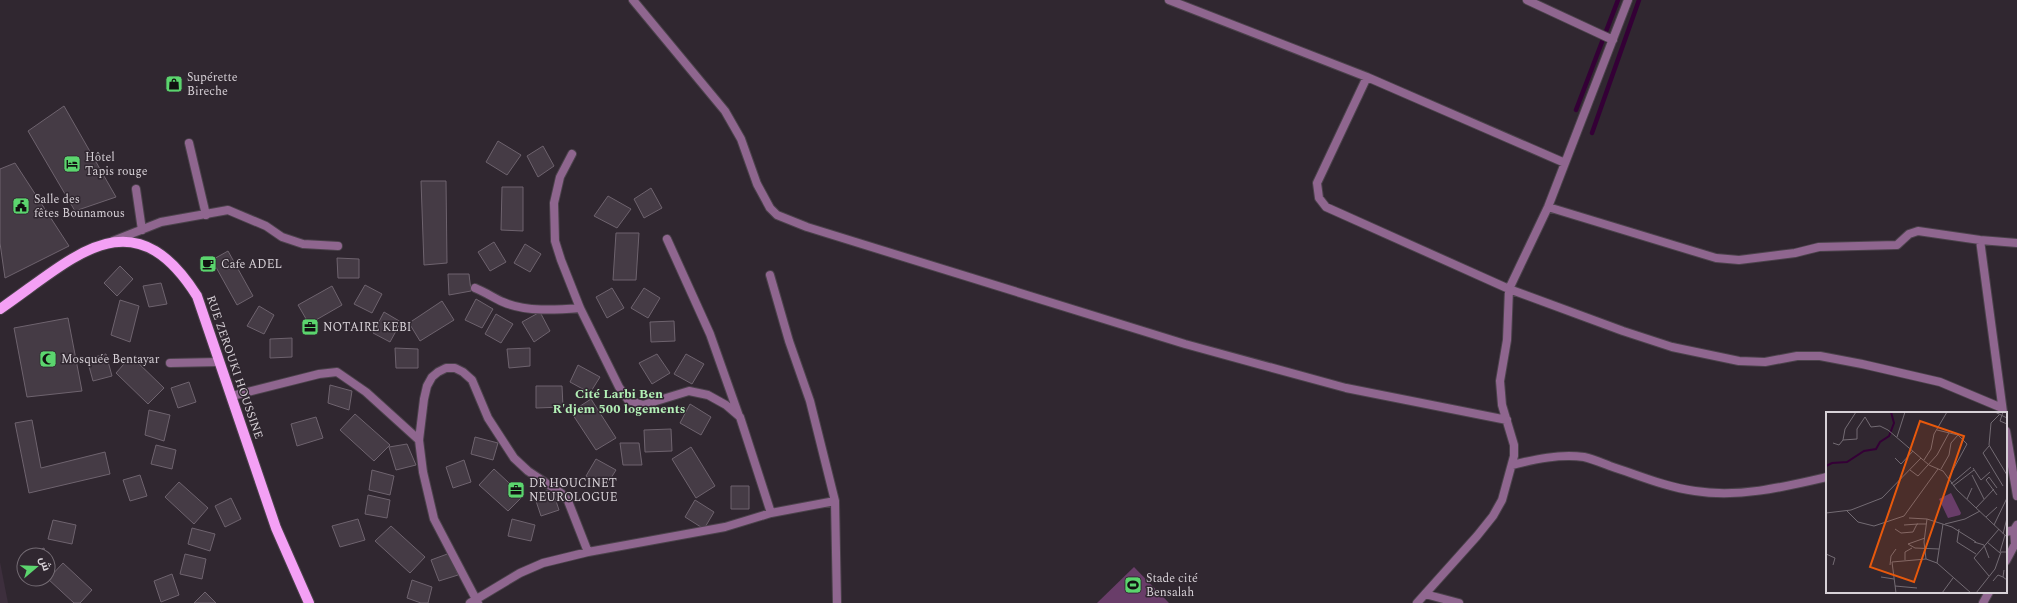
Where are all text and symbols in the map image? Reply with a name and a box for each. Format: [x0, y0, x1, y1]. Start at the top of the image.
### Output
place label: Supérette Bireche [187, 68, 238, 101]
shop icon: Supérette Bireche [164, 74, 184, 94]
place label: Hôtel Tapis rouge [85, 148, 148, 181]
hotel icon: Hôtel Tapis rouge [62, 154, 82, 174]
place label: Salle des fêtes Bounamous [34, 190, 125, 223]
public building icon: Salle des fêtes Bounamous [11, 196, 31, 216]
cafe icon: Cafe ADEL [198, 254, 218, 274]
place label: Cafe ADEL [221, 255, 282, 274]
street label: RUE ZEROUKI HOUSSINE [201, 293, 268, 442]
office icon: NOTAIRE KEBI [300, 317, 320, 337]
place label: NOTAIRE KEBI [323, 318, 411, 337]
mosque icon: Mosquée Bentayar [38, 349, 58, 369]
place label: Mosquée Bentayar [61, 350, 160, 369]
district label: Cité Larbi Ben R'djem 500 logements [553, 384, 685, 419]
inset map [1826, 412, 2007, 593]
place label: DR HOUCINET NEUROLOGUE [529, 474, 618, 507]
office icon: DR HOUCINET NEUROLOGUE [506, 480, 526, 500]
north arrow [16, 547, 56, 587]
text: ش [35, 554, 55, 573]
place label: Stade cité Bensalah [1146, 569, 1198, 602]
sports icon: Stade cité Bensalah [1123, 575, 1143, 595]

